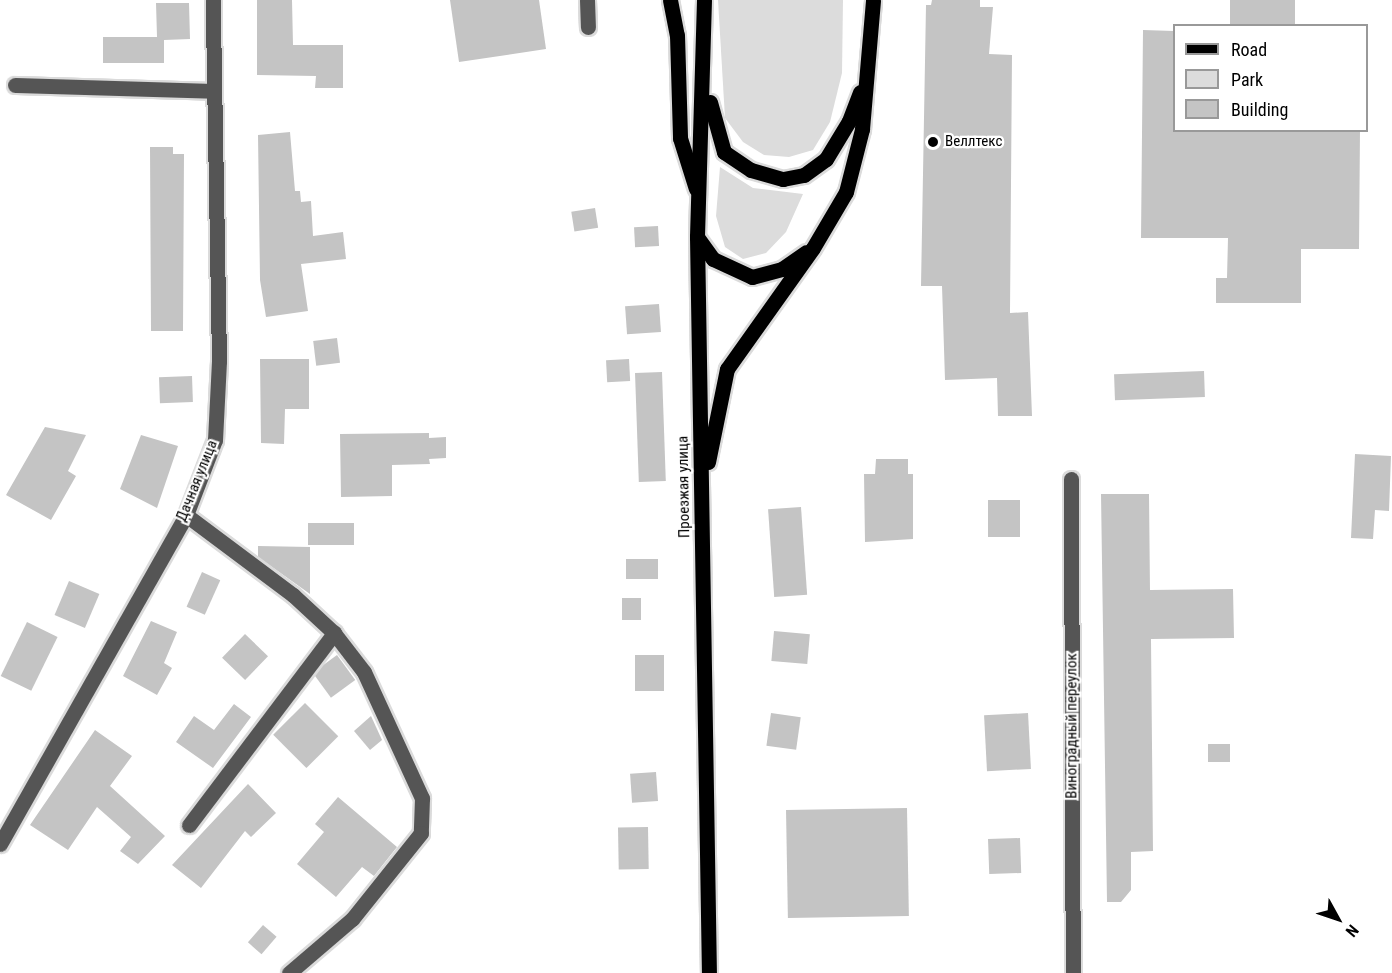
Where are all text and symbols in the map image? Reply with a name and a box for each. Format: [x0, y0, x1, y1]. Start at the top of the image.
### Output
legend [1173, 24, 1368, 132]
text: Road [1231, 39, 1267, 60]
text: Park [1231, 69, 1263, 90]
text: Building [1231, 99, 1288, 120]
place label: Веллтекс [945, 133, 1002, 151]
marker: Веллтекс [926, 135, 940, 149]
street label: Проезжая улица [674, 436, 694, 538]
street label: Дачная улица [173, 438, 221, 524]
street label: Виноградный переулок [1063, 653, 1081, 799]
north arrow [1308, 889, 1368, 949]
text: N [1342, 921, 1363, 941]

